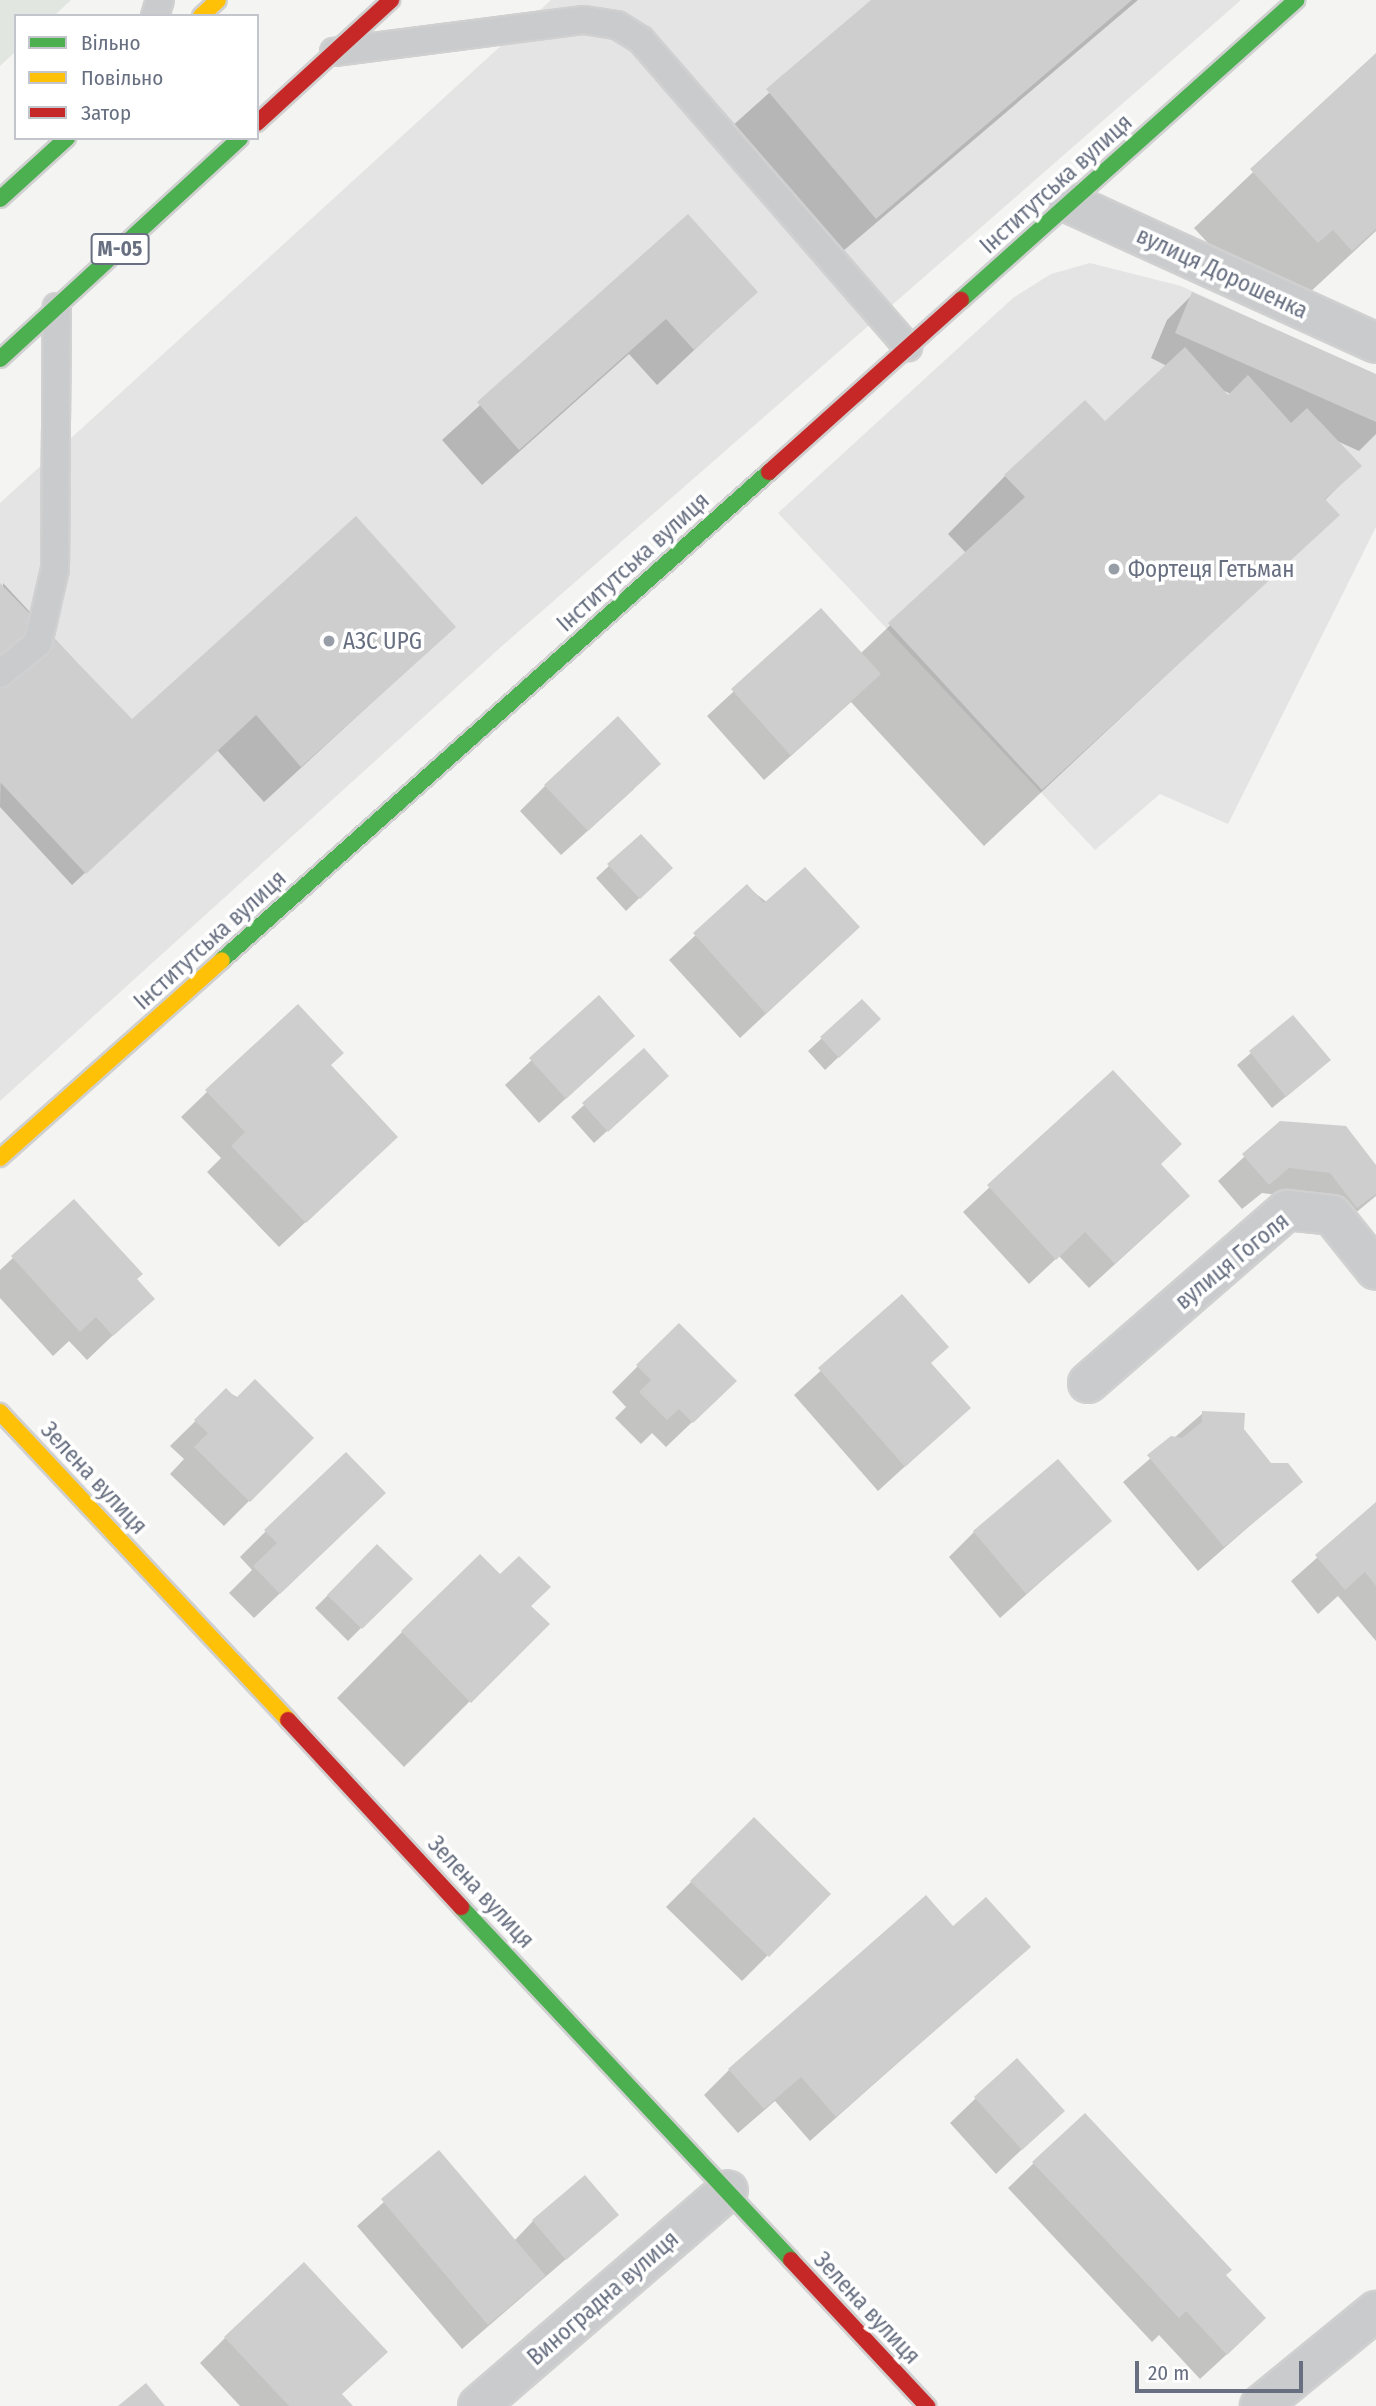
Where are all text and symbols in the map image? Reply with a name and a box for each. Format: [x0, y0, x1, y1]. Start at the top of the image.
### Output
legend [14, 14, 259, 140]
text: Вільно [81, 30, 141, 56]
text: Повільно [81, 65, 163, 91]
text: Затор [81, 100, 131, 126]
street label: Інститутська вулиця [974, 109, 1138, 259]
street label: вулиця Дорошенка [1132, 221, 1312, 325]
road number: М-05 [90, 232, 150, 266]
street label: Інститутська вулиця [551, 487, 715, 637]
place label: Фортеця Гетьман [1128, 555, 1294, 583]
marker: Фортеця Гетьман [1106, 561, 1122, 577]
place label: АЗС UPG [343, 627, 422, 655]
marker: АЗС UPG [321, 633, 337, 649]
street label: Інститутська вулиця [128, 865, 292, 1015]
street label: вулиця Гоголя [1170, 1207, 1294, 1315]
street label: Зелена вулиця [35, 1416, 153, 1540]
street label: Зелена вулиця [422, 1830, 540, 1954]
street label: Виноградна вулиця [522, 2225, 684, 2371]
street label: Зелена вулиця [808, 2246, 926, 2370]
scale bar [1138, 2346, 1306, 2390]
text: 20 m [1148, 2360, 1189, 2386]

